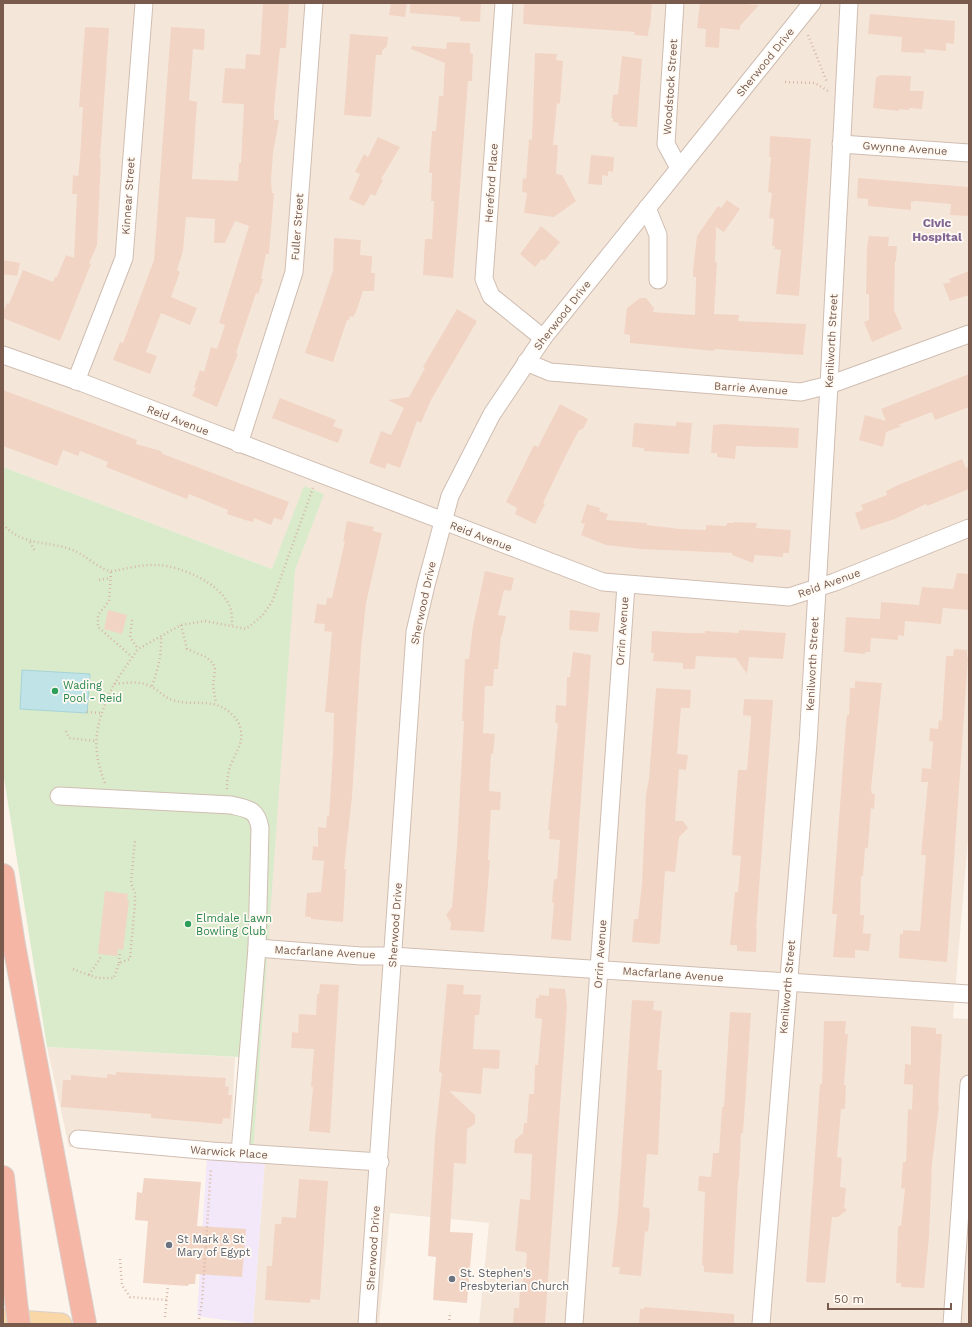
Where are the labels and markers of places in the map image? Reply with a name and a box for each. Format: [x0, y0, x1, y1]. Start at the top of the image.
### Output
place label: Wading Pool - Reid [63, 679, 122, 705]
marker: Wading Pool - Reid [50, 686, 60, 696]
place label: Elmdale Lawn Bowling Club [196, 912, 272, 938]
marker: Elmdale Lawn Bowling Club [183, 919, 193, 929]
place label: St Mark & St Mary of Egypt [177, 1233, 251, 1259]
marker: St Mark & St Mary of Egypt [164, 1240, 174, 1250]
place label: St. Stephen's Presbyterian Church [460, 1267, 569, 1293]
marker: St. Stephen's Presbyterian Church [447, 1274, 457, 1284]

